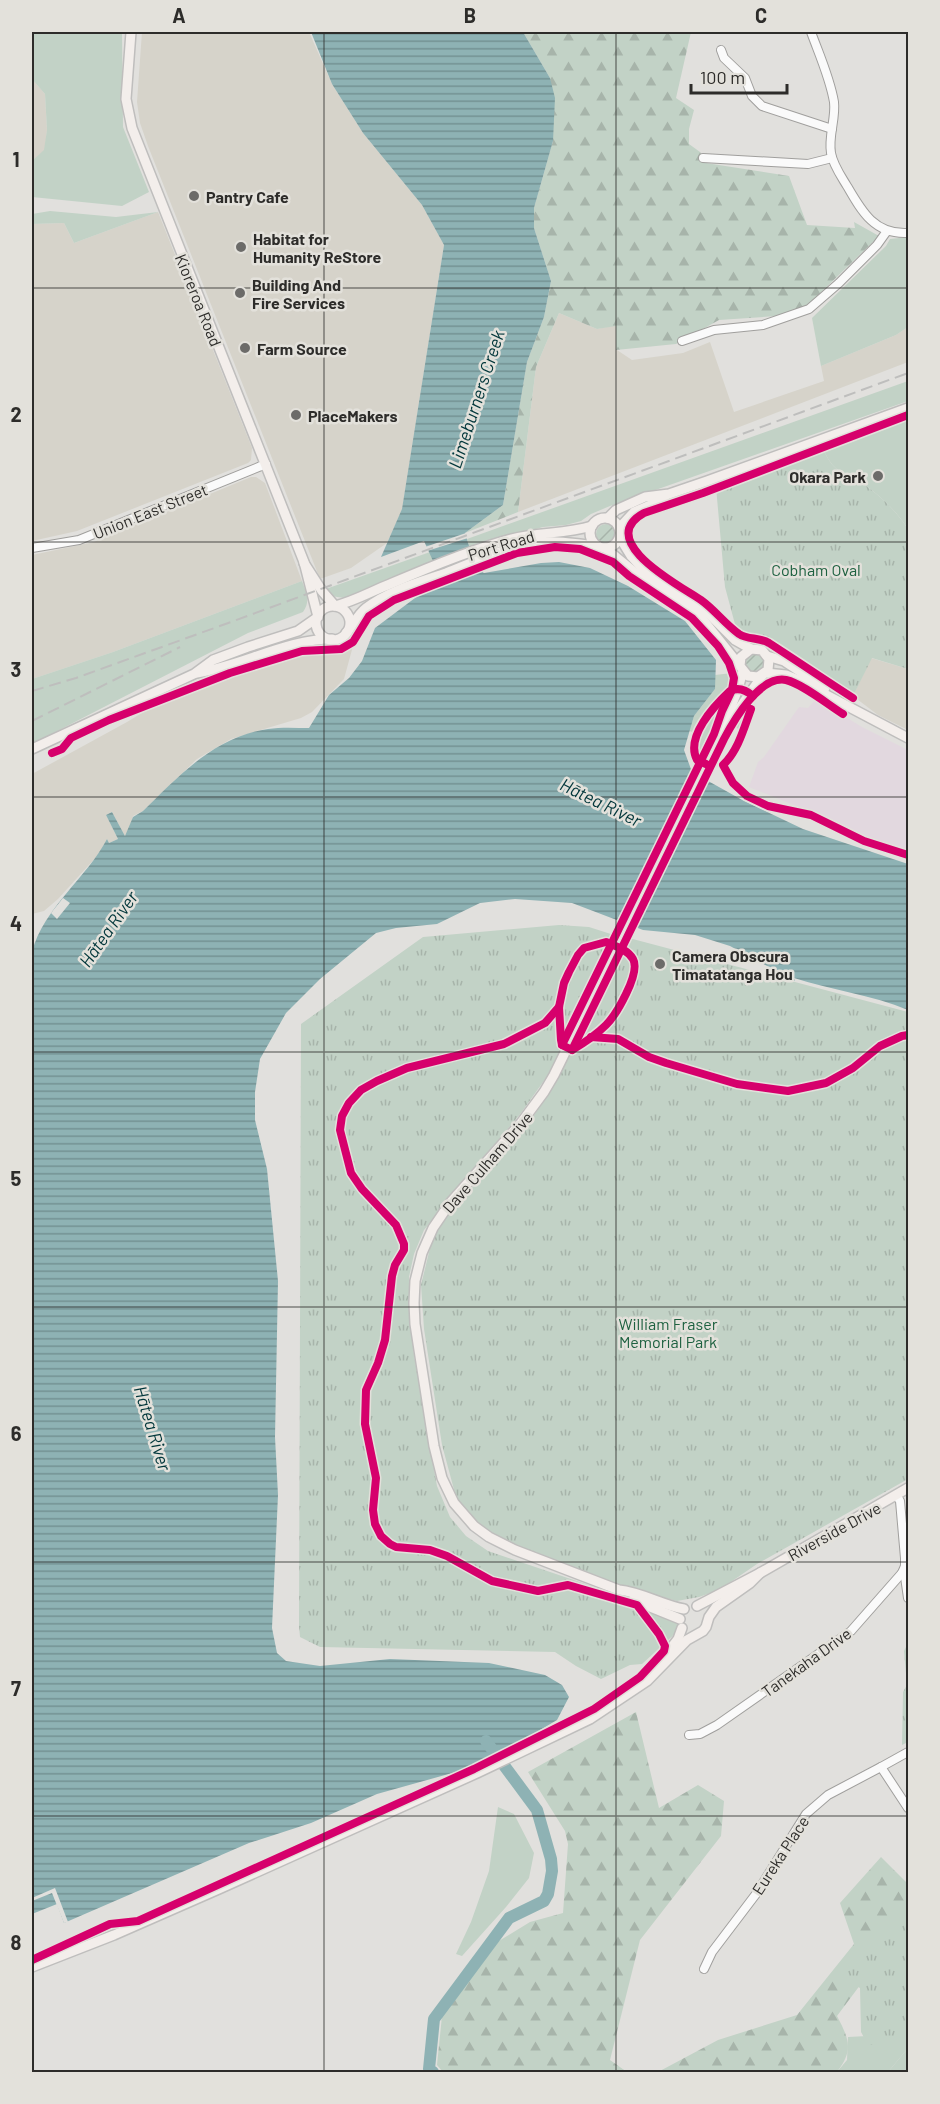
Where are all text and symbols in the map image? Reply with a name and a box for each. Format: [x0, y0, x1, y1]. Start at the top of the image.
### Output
text: A [172, 3, 186, 27]
text: B [464, 3, 476, 27]
text: C [755, 3, 767, 27]
scale bar [691, 57, 787, 95]
text: 100 m [700, 66, 745, 88]
text: 1 [12, 147, 20, 171]
place label: Pantry Cafe [206, 187, 289, 206]
marker: Pantry Cafe [187, 189, 201, 203]
place label: Habitat for Humanity ReStore [253, 229, 382, 266]
marker: Habitat for Humanity ReStore [234, 240, 248, 254]
street label: Kioreroa Road [172, 251, 226, 349]
place label: Building And Fire Services [252, 275, 345, 312]
marker: Building And Fire Services [233, 286, 247, 300]
water label: Limeburners Creek [443, 327, 509, 471]
place label: Farm Source [257, 339, 347, 358]
marker: Farm Source [238, 341, 252, 355]
text: 2 [10, 402, 22, 426]
place label: PlaceMakers [308, 406, 398, 425]
marker: PlaceMakers [289, 408, 303, 422]
place label: Okara Park [789, 467, 866, 486]
marker: Okara Park [871, 469, 885, 483]
street label: Union East Street [90, 479, 210, 543]
street label: Port Road [466, 526, 536, 564]
park label: Cobham Oval [771, 560, 861, 579]
text: 3 [11, 657, 21, 681]
water label: Hātea River [557, 773, 646, 831]
water label: Hātea River [74, 886, 142, 971]
text: 4 [10, 911, 22, 935]
place label: Camera Obscura Timatatanga Hou [672, 946, 793, 983]
marker: Camera Obscura Timatatanga Hou [653, 957, 667, 971]
street label: Dave Culham Drive [438, 1108, 536, 1216]
text: 5 [11, 1166, 22, 1190]
park label: William Fraser Memorial Park [618, 1314, 718, 1351]
water label: Hātea River [130, 1383, 177, 1474]
text: 6 [11, 1421, 22, 1445]
street label: Riverside Drive [784, 1498, 884, 1564]
street label: Tanekaha Drive [758, 1623, 854, 1701]
text: 7 [11, 1676, 21, 1700]
street label: Eureka Place [748, 1812, 812, 1898]
text: 8 [11, 1930, 22, 1954]

